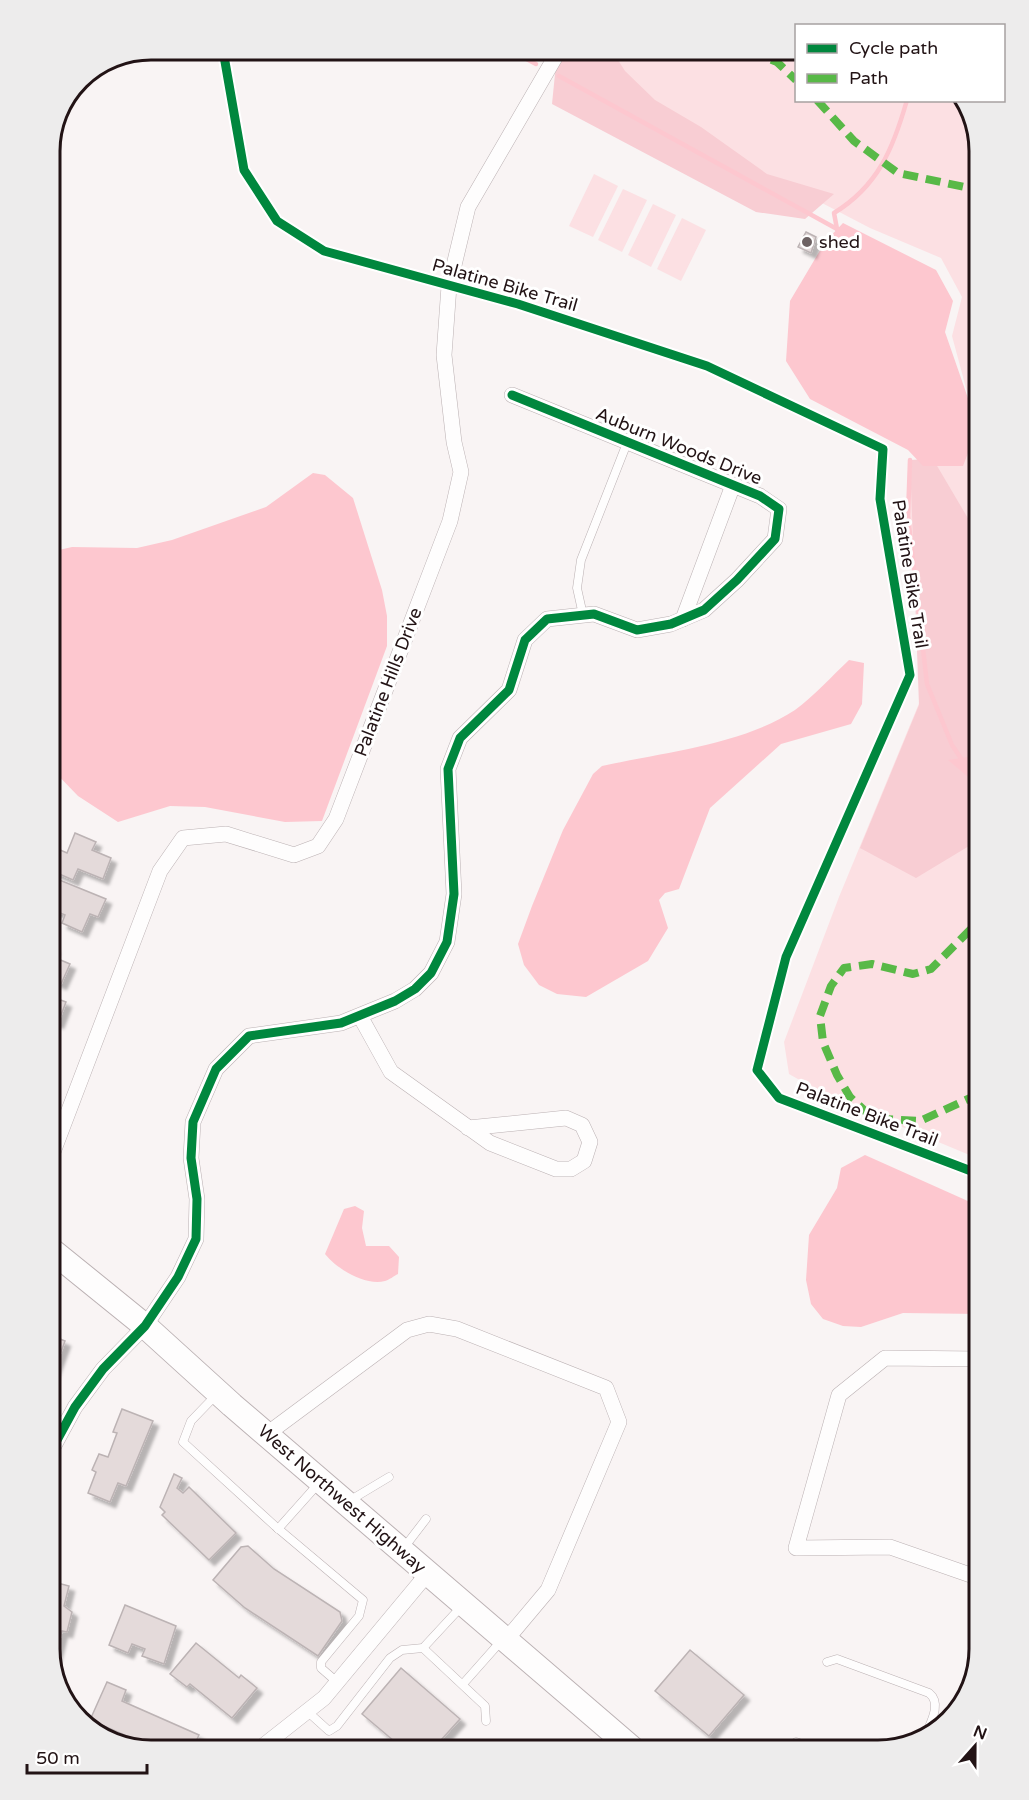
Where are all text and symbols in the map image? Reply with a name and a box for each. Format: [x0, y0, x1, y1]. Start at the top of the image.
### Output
legend [795, 24, 1005, 102]
text: Cycle path [849, 37, 938, 59]
text: Path [849, 67, 888, 89]
place label: shed [819, 231, 860, 253]
marker: shed [800, 235, 814, 249]
street label: Palatine Bike Trail [430, 254, 580, 316]
street label: Auburn Woods Drive [593, 403, 765, 489]
street label: Palatine Bike Trail [887, 498, 933, 650]
street label: Palatine Hills Drive [349, 604, 427, 760]
street label: Palatine Bike Trail [793, 1077, 941, 1151]
street label: West Northwest Highway [253, 1420, 431, 1578]
north arrow [945, 1716, 1005, 1776]
text: N [970, 1721, 990, 1745]
scale bar [27, 1737, 147, 1775]
text: 50 m [36, 1747, 80, 1769]

